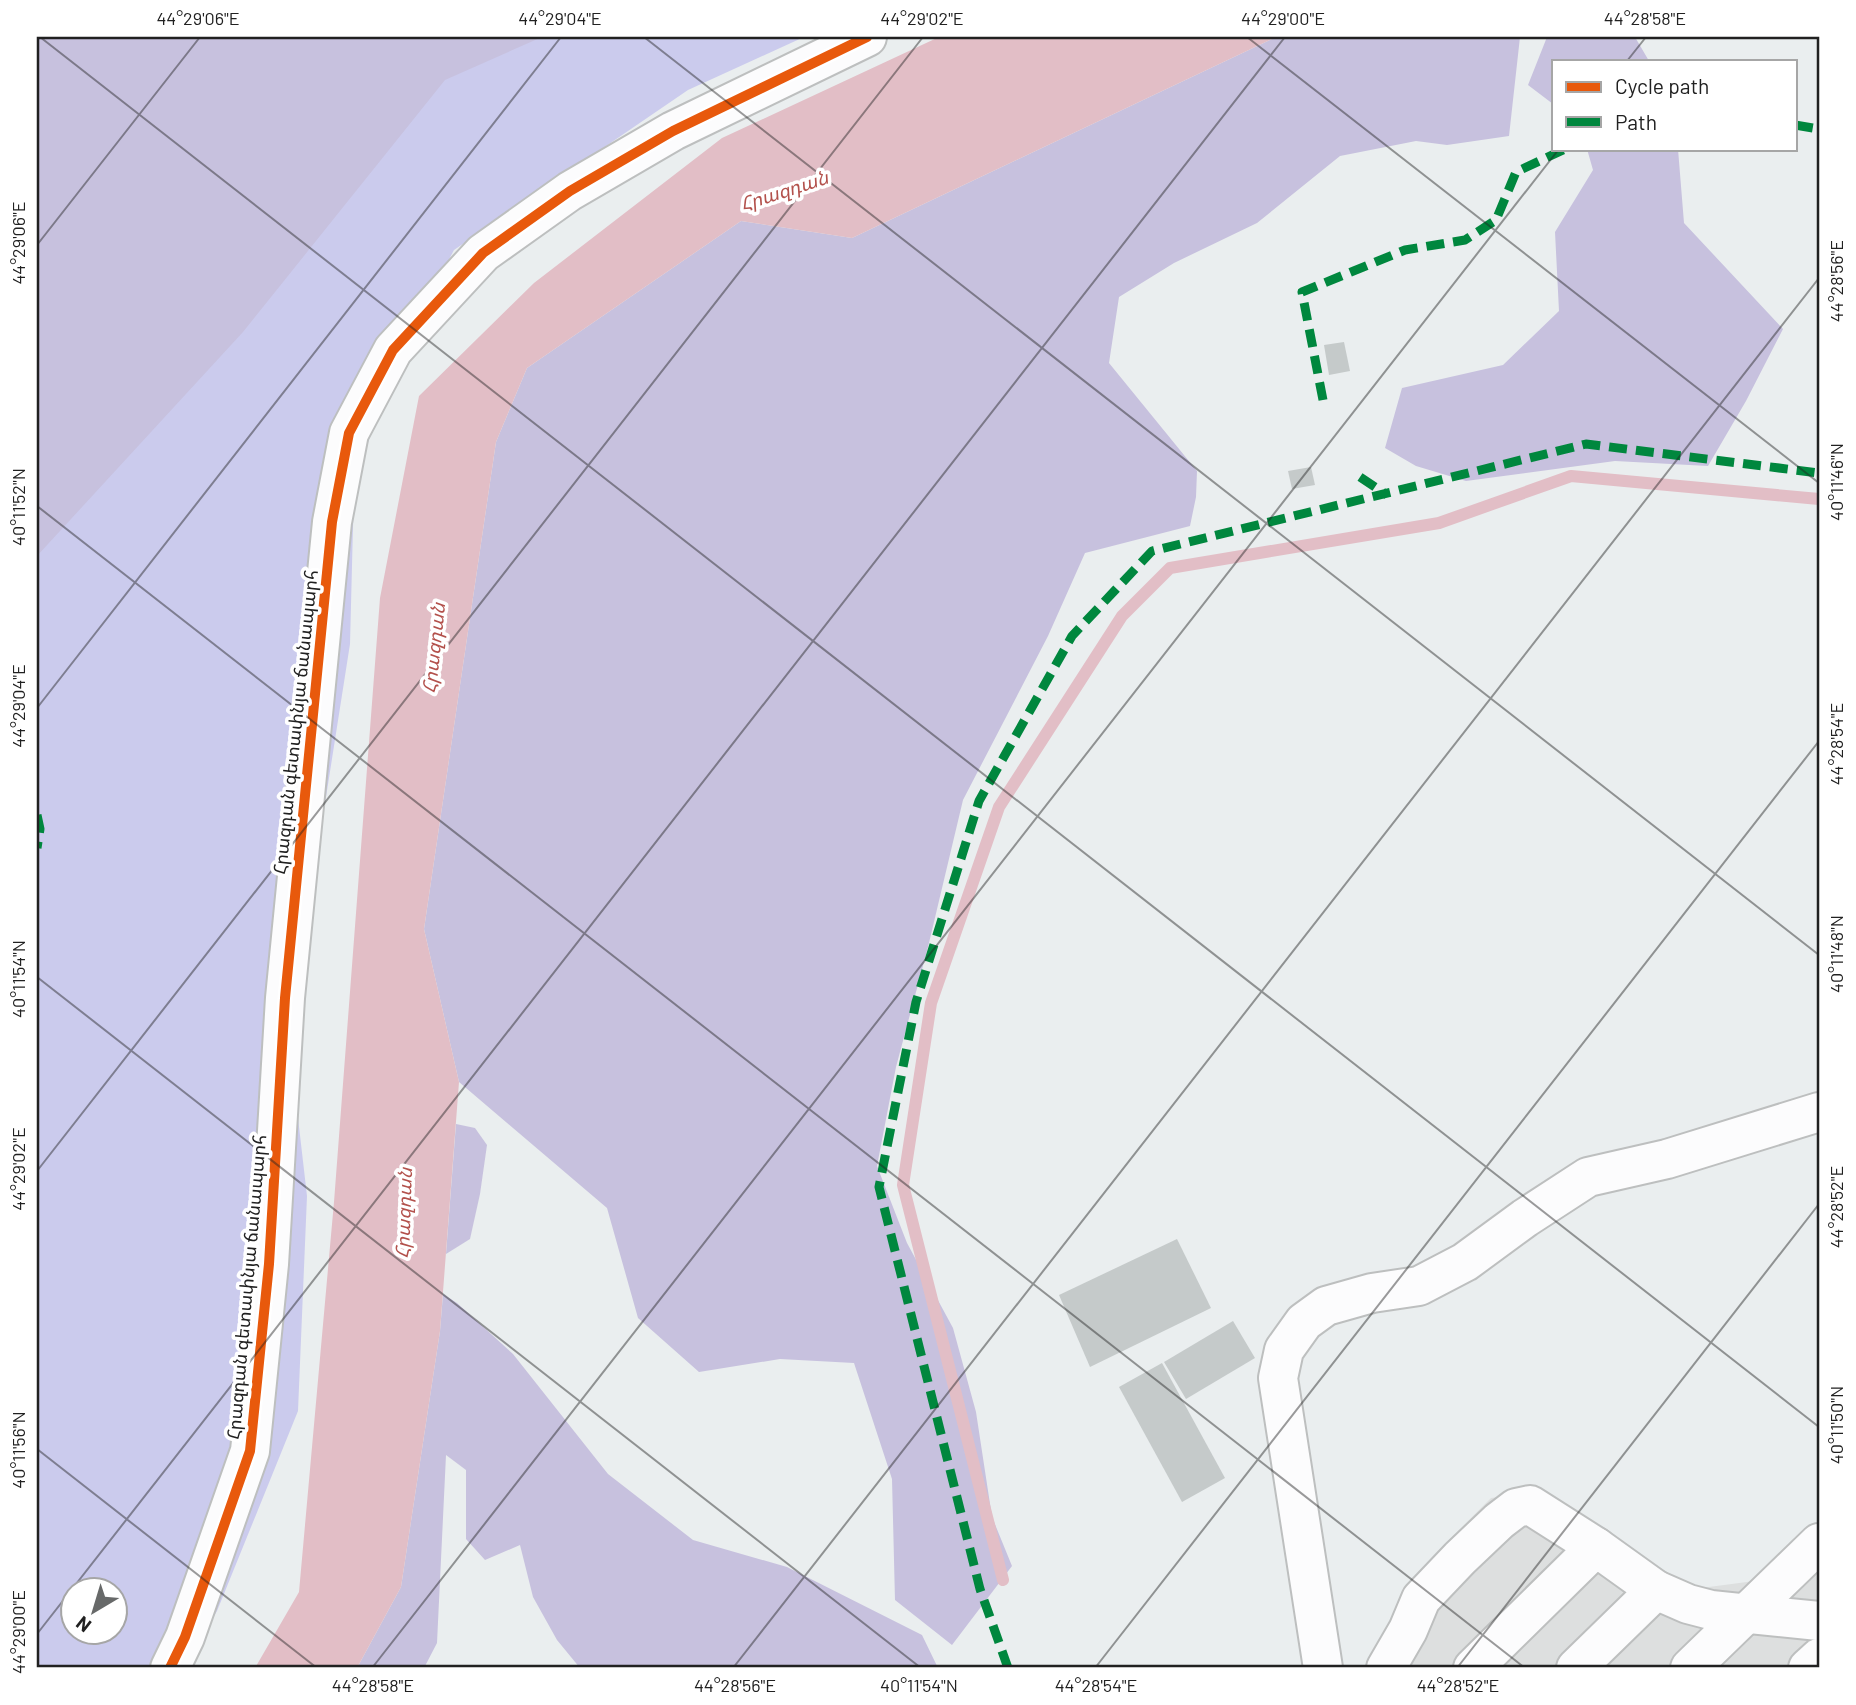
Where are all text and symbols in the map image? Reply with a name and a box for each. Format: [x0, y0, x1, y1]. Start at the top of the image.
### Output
text: 44°29'06"E [156, 7, 240, 29]
text: 44°29'04"E [518, 7, 602, 29]
text: 44°29'02"E [880, 7, 964, 29]
text: 44°29'00"E [1241, 7, 1325, 29]
text: 44°28'58"E [1604, 7, 1686, 29]
legend [1552, 60, 1797, 150]
text: Cycle path [1615, 73, 1709, 98]
text: Path [1615, 109, 1657, 134]
water label: Հրազդան [737, 165, 833, 216]
text: 44°29'06"E [7, 201, 29, 285]
text: 44°28'56"E [1825, 240, 1847, 322]
text: 40°11'46"N [1825, 443, 1847, 521]
text: 40°11'52"N [7, 468, 29, 546]
street label: Հրազդան գետափնյա ճանապարհ [268, 569, 322, 875]
water label: Հրազդան [417, 600, 450, 695]
text: 44°29'04"E [7, 664, 29, 748]
text: 44°28'54"E [1825, 703, 1847, 785]
text: 40°11'48"N [1825, 915, 1847, 993]
text: 40°11'54"N [7, 940, 29, 1018]
text: 44°29'02"E [7, 1127, 29, 1211]
street label: Հրազդան գետափնյա ճանապարհ [222, 1134, 270, 1440]
water label: Հրազդան [390, 1166, 417, 1259]
text: 44°28'52"E [1825, 1166, 1847, 1248]
text: 40°11'50"N [1825, 1386, 1847, 1464]
text: 40°11'56"N [7, 1411, 29, 1489]
north arrow [60, 1576, 130, 1646]
text: 44°29'00"E [7, 1590, 29, 1674]
text: N [71, 1612, 95, 1638]
text: 44°28'58"E [332, 1674, 414, 1696]
text: 44°28'56"E [694, 1674, 776, 1696]
text: 40°11'54"N [880, 1674, 958, 1696]
text: 44°28'54"E [1055, 1674, 1137, 1696]
text: 44°28'52"E [1417, 1674, 1499, 1696]

